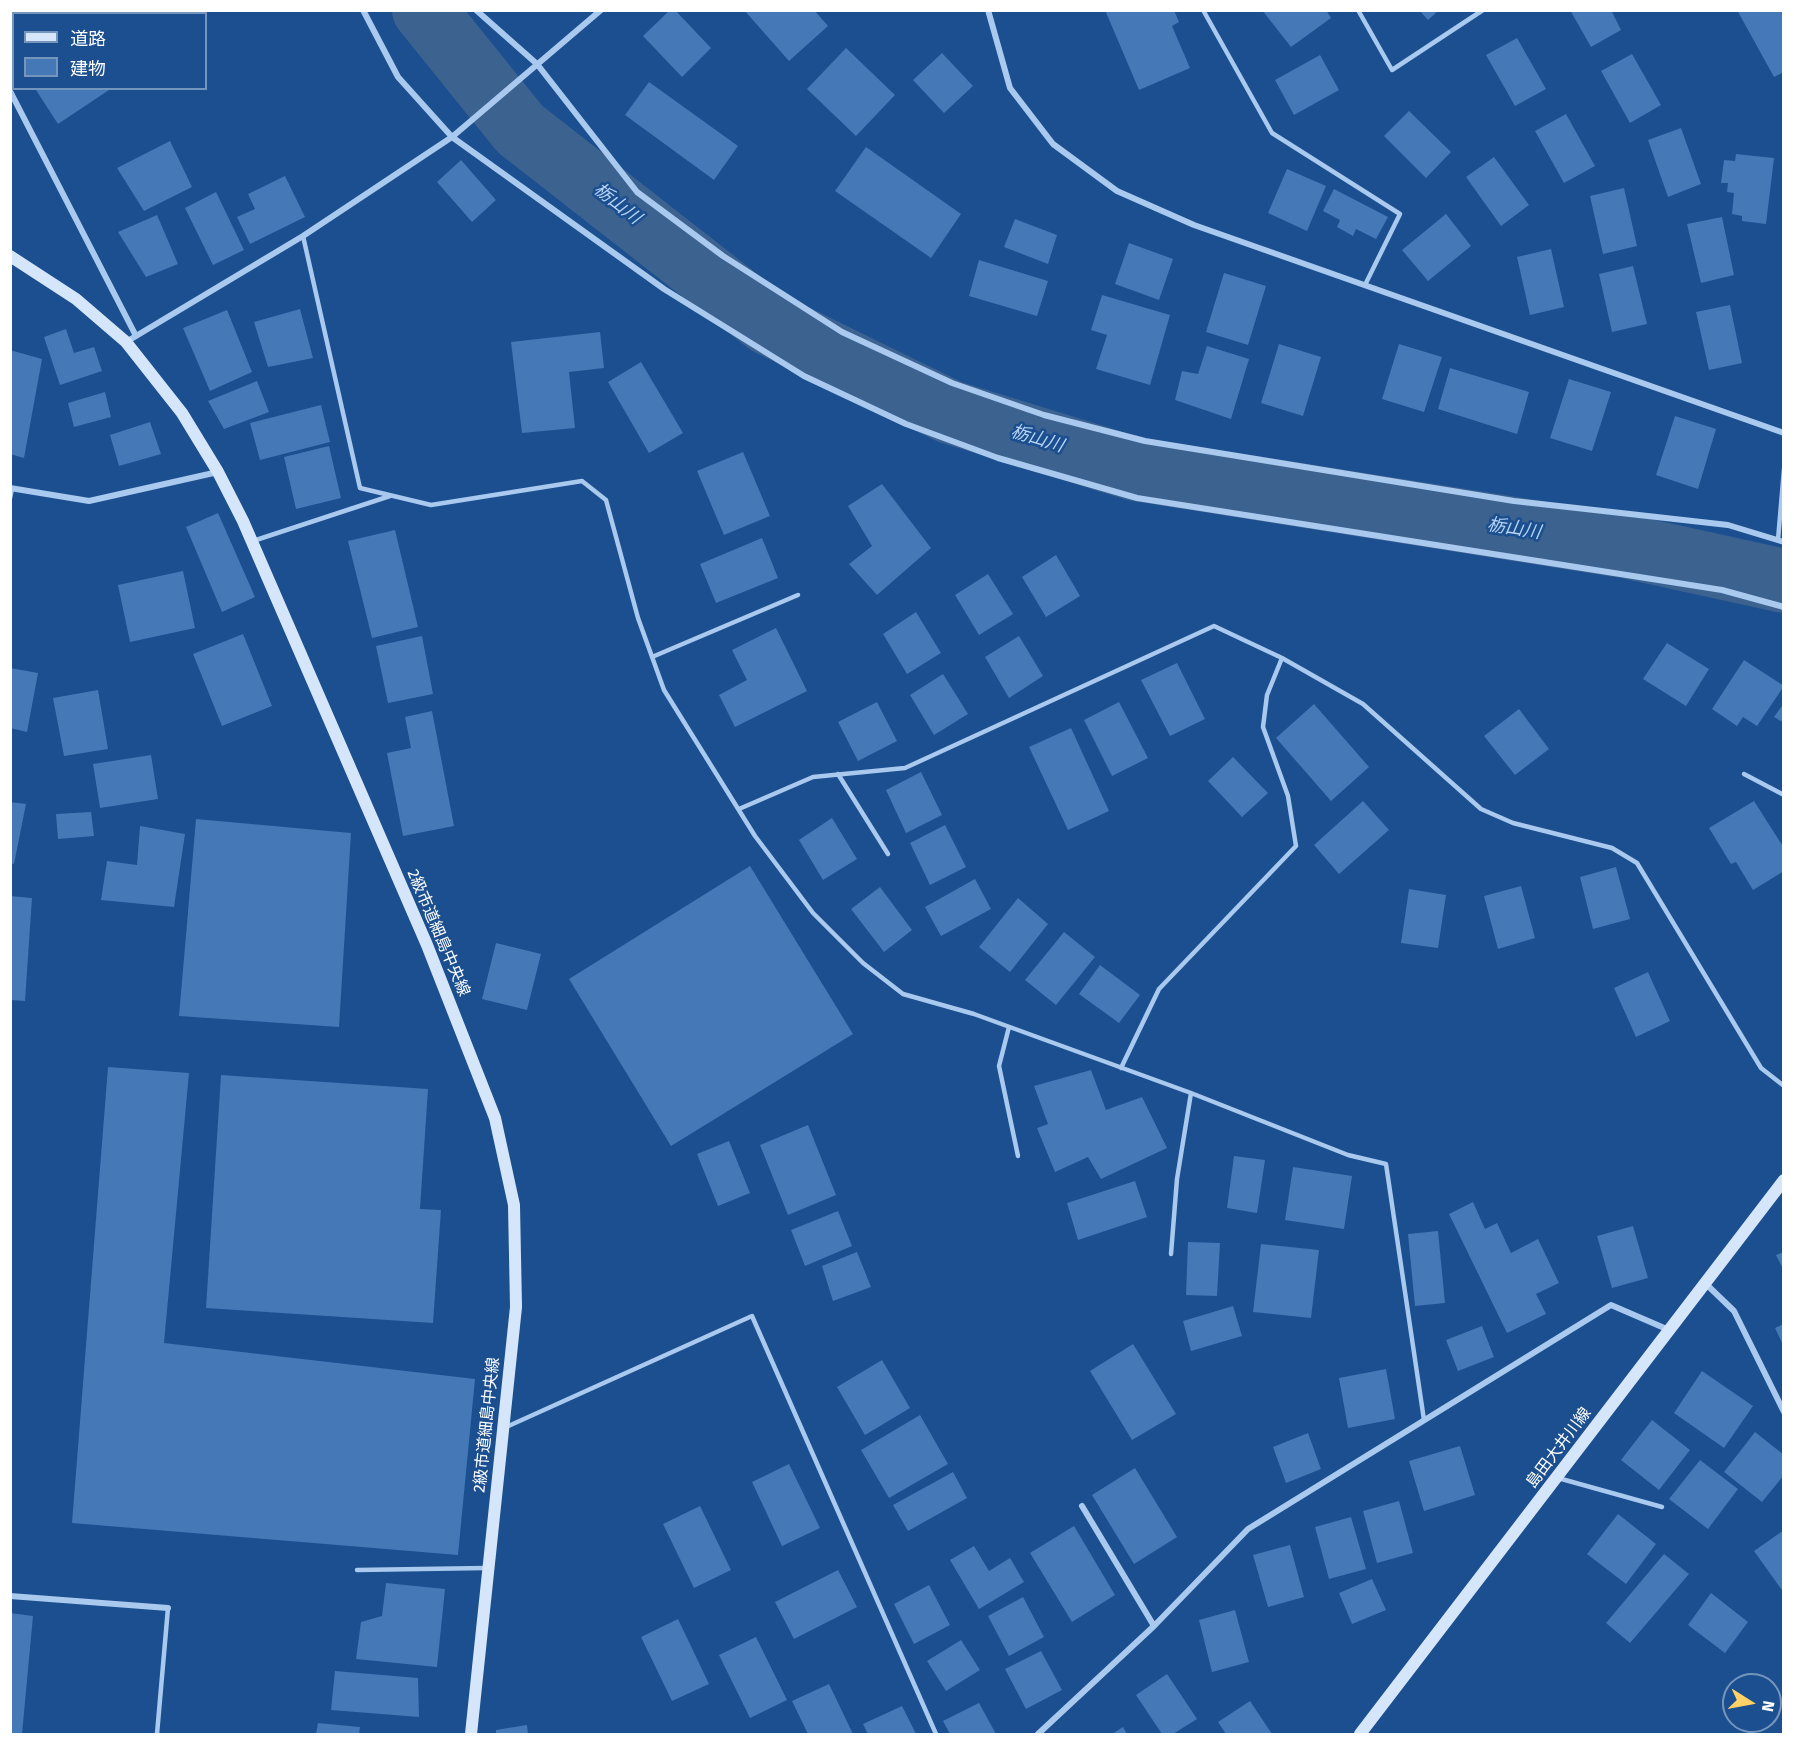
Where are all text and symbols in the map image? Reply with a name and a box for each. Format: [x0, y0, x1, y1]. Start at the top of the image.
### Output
legend [12, 12, 207, 90]
text: 道路 [70, 28, 106, 50]
text: 建物 [70, 58, 106, 80]
water label: 栃山川 [589, 179, 645, 229]
water label: 栃山川 [1008, 421, 1066, 457]
water label: 栃山川 [1486, 514, 1542, 544]
street label: 2級市道細島中央線 [403, 867, 473, 999]
street label: 2級市道細島中央線 [470, 1356, 504, 1494]
street label: 島田大井川線 [1522, 1404, 1596, 1492]
north arrow [1722, 1673, 1782, 1733]
text: N [1758, 1699, 1779, 1713]

